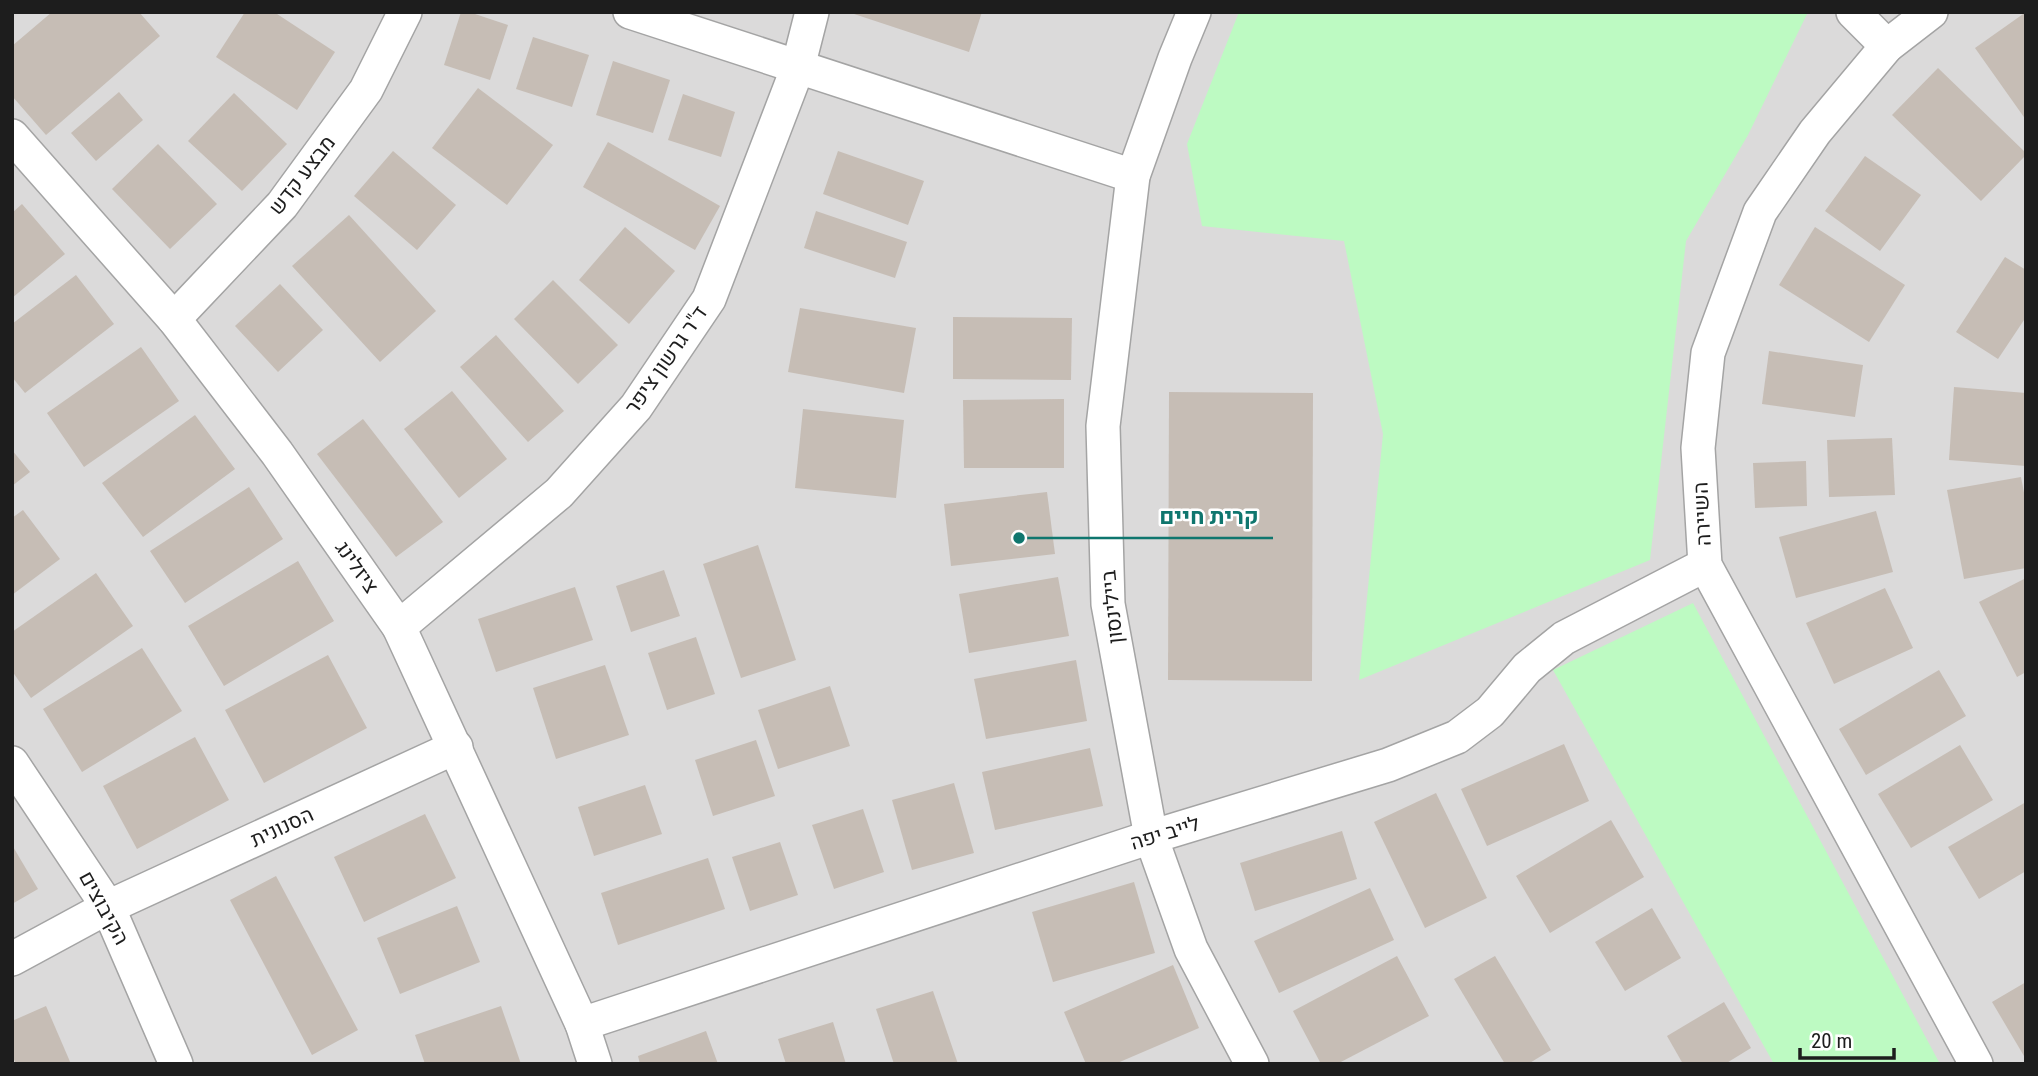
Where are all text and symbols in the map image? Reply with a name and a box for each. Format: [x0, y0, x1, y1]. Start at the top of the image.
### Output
street label: מבצע קדש [264, 131, 340, 219]
street label: ד"ר גרשון ציפר [620, 301, 712, 419]
street label: השיירה [1688, 481, 1716, 547]
callout: קרית חיים [1146, 494, 1273, 538]
text: קרית חיים [1159, 503, 1259, 530]
street label: ציזלינג [331, 536, 383, 598]
street label: ביילינסון [1096, 569, 1128, 645]
street label: הסנונית [247, 802, 317, 852]
street label: לייב יפה [1127, 811, 1203, 855]
street label: הקיבוצים [74, 867, 134, 949]
scale bar [1800, 1016, 1895, 1060]
text: 20 m [1811, 1029, 1852, 1053]

